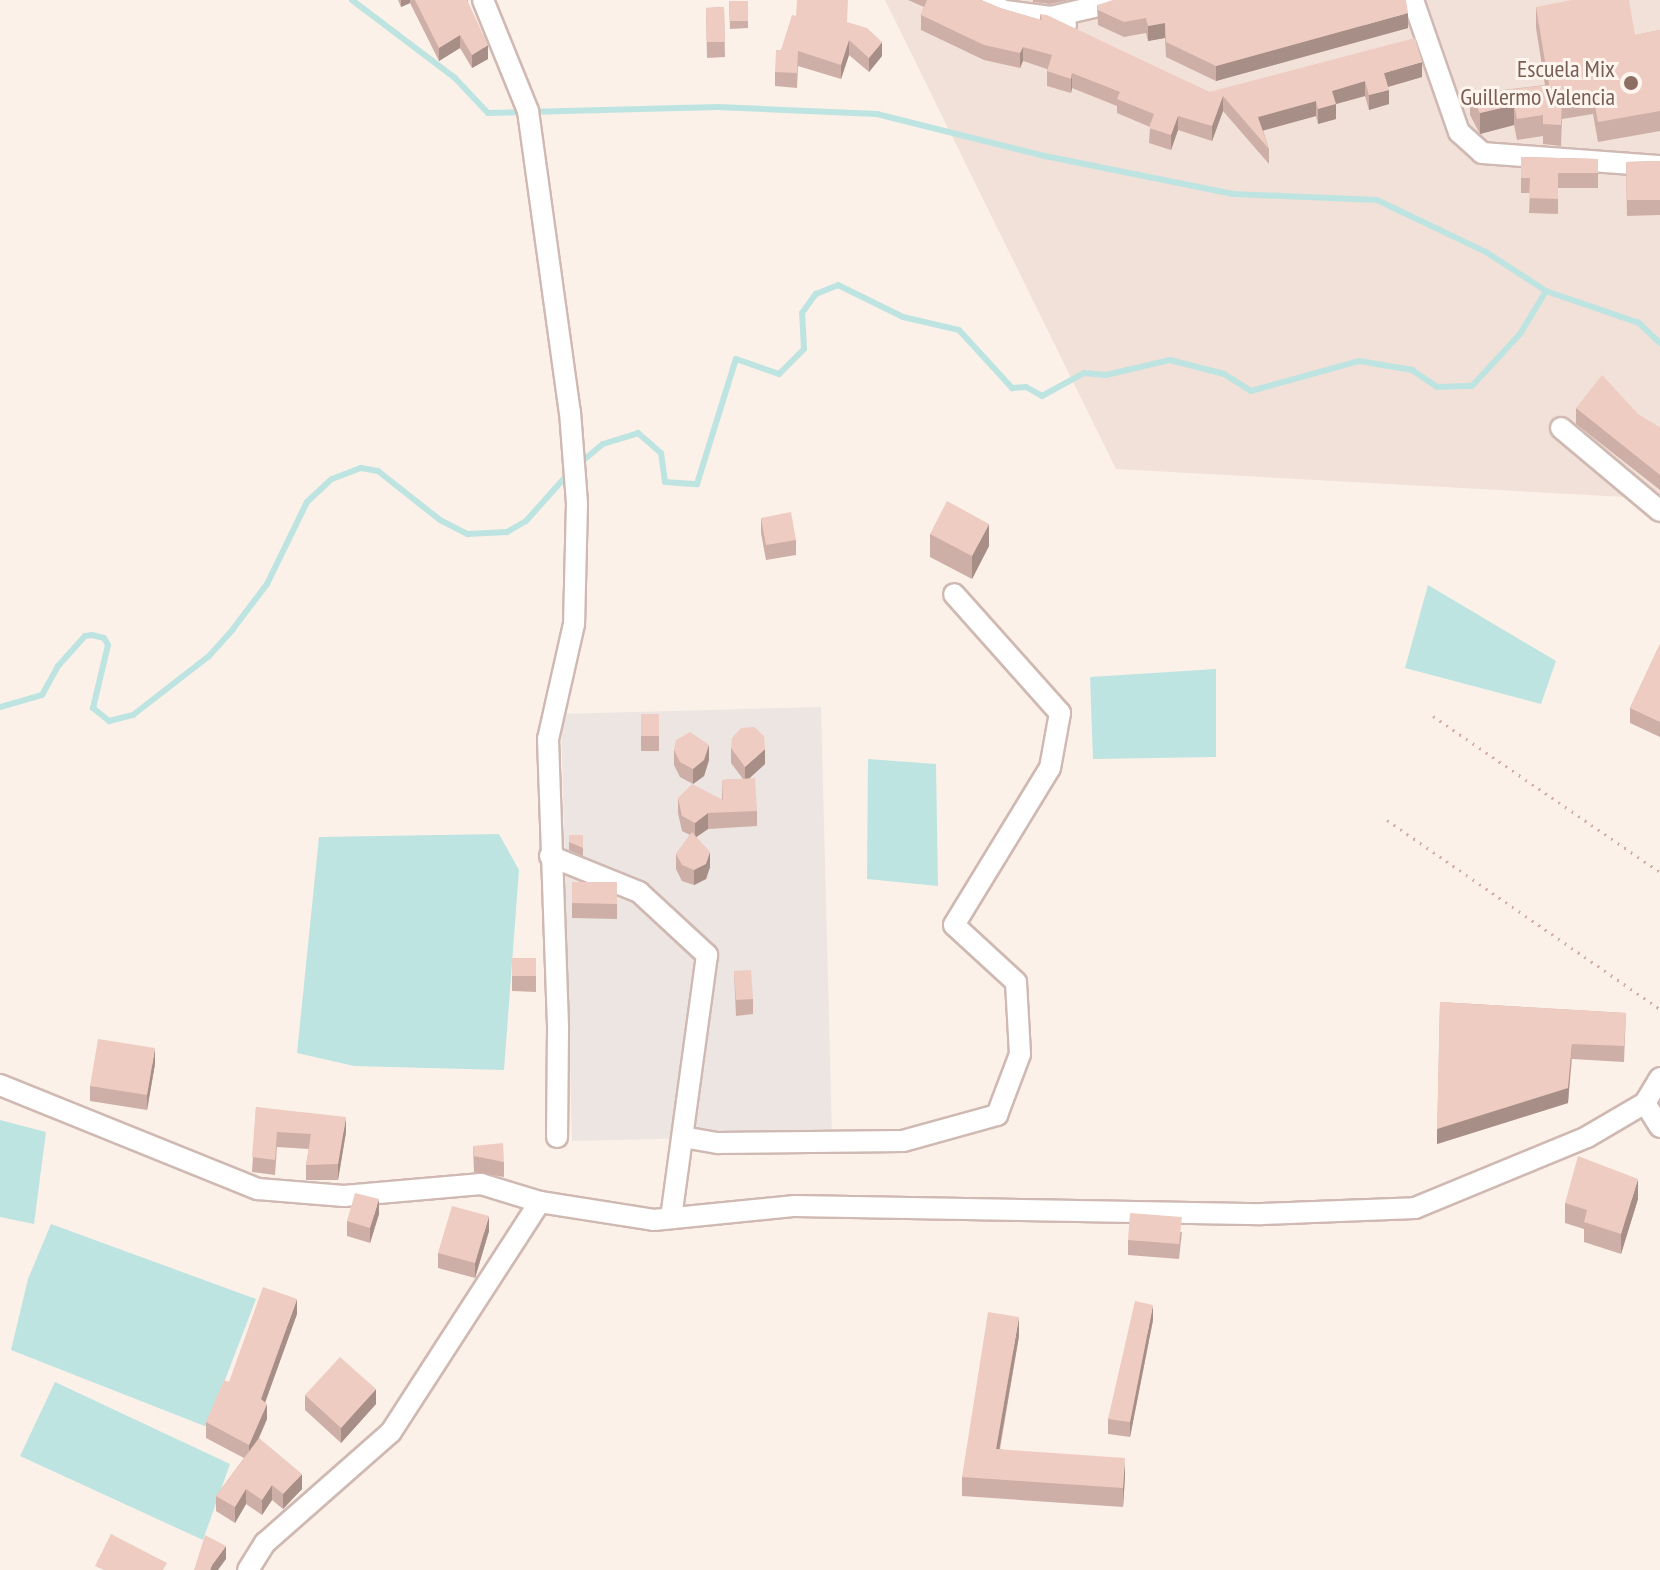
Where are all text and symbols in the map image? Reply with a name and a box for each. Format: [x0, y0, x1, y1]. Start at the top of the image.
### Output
place label: Escuela Mix Guillermo Valencia [1460, 55, 1615, 111]
marker: Escuela Mix Guillermo Valencia [1622, 74, 1640, 92]

